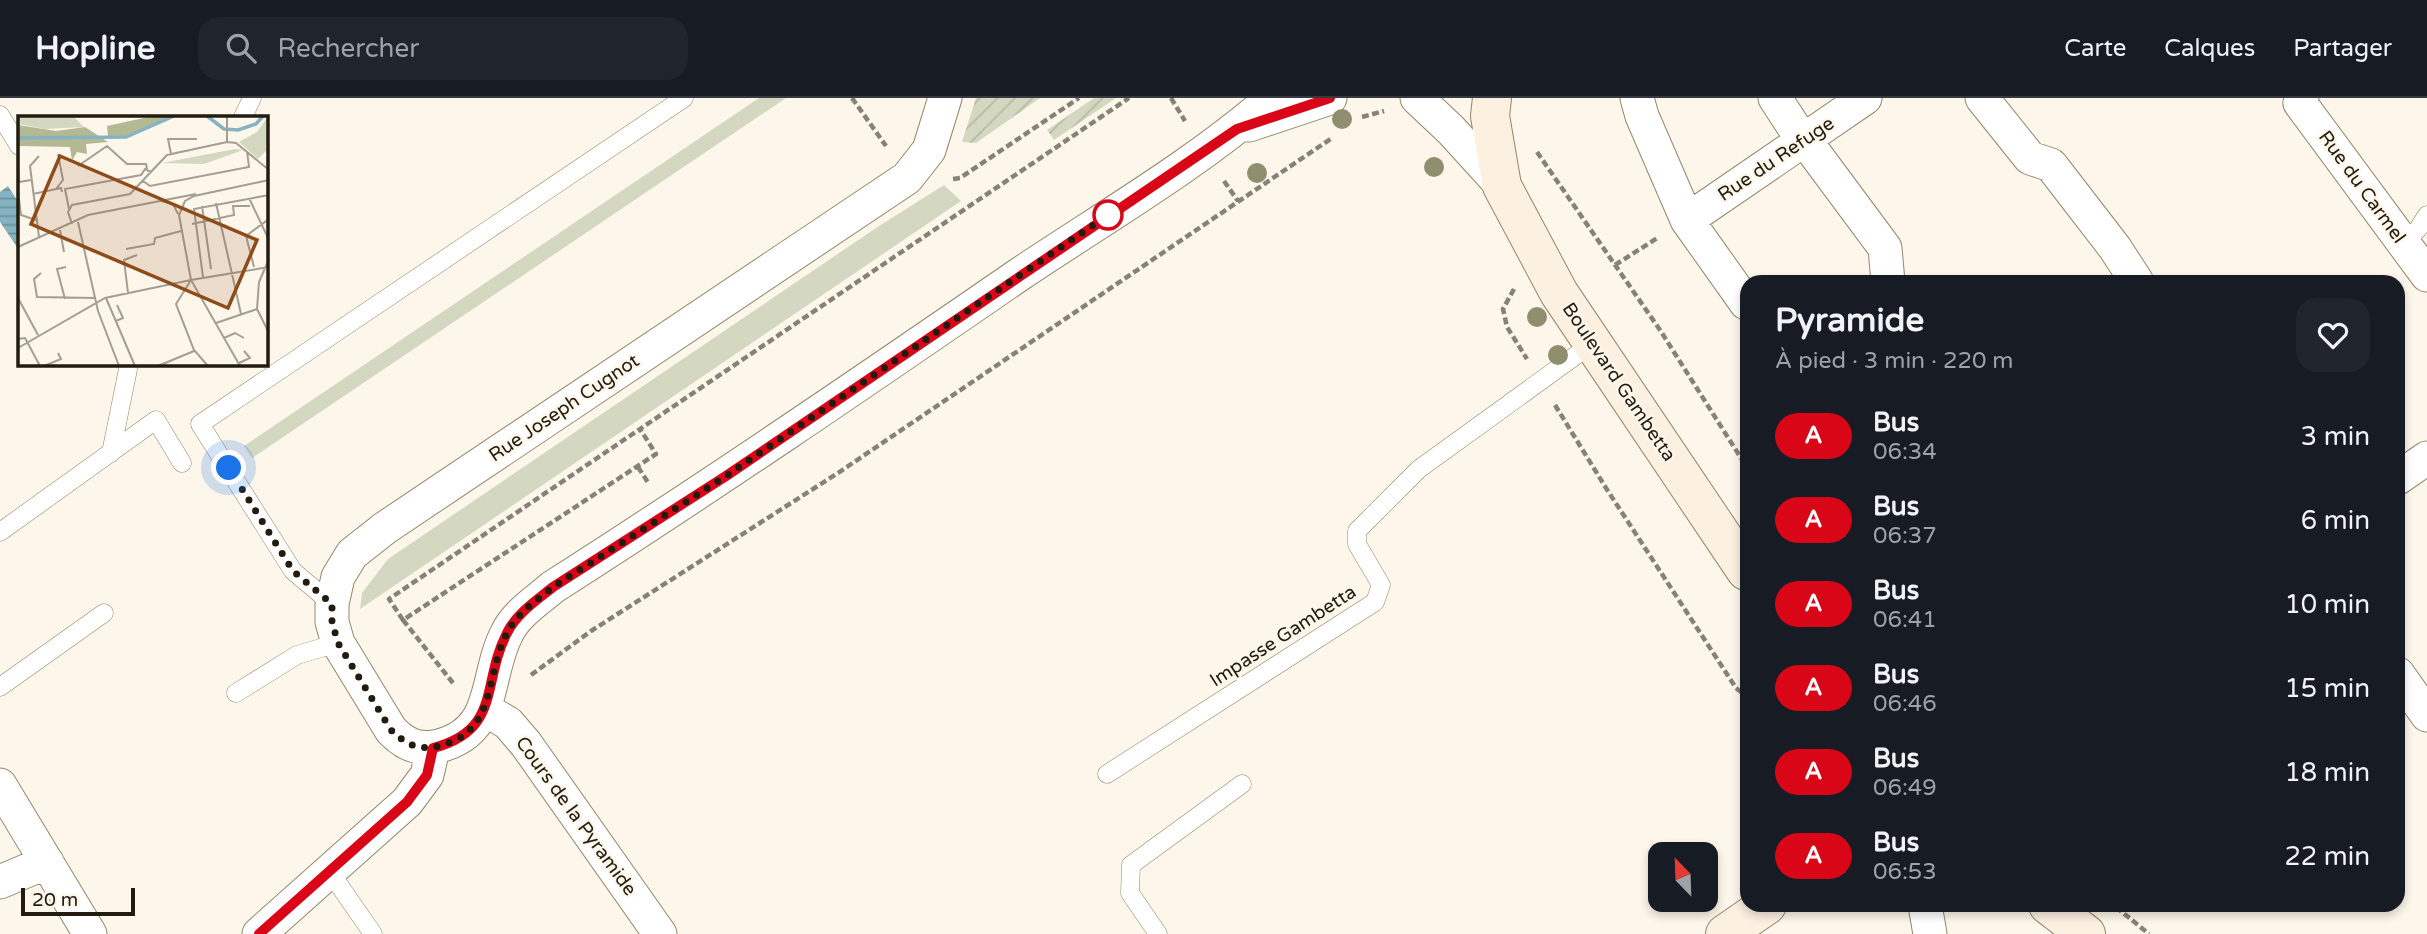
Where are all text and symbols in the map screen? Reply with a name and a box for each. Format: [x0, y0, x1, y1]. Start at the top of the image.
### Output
search box [198, 17, 688, 80]
text: Hopline [35, 29, 156, 68]
icon: search [222, 29, 260, 67]
text: Rechercher [278, 33, 419, 64]
text: Carte [2064, 34, 2126, 63]
text: Calques [2164, 34, 2255, 63]
text: Partager [2293, 34, 2392, 63]
street label: Rue du Refuge [1714, 112, 1838, 206]
inset map [18, 116, 268, 366]
street label: Rue du Carmel [2314, 127, 2410, 247]
unlabelled marker [1093, 200, 1123, 230]
button: heart [2296, 298, 2370, 372]
street label: Boulevard Gambetta [1558, 299, 1680, 465]
text: Pyramide [1775, 301, 1924, 340]
text: À pied · 3 min · 220 m [1775, 347, 2014, 375]
street label: Rue Joseph Cugnot [485, 350, 643, 466]
text: Bus [1873, 407, 1919, 438]
text: A [1805, 421, 1822, 450]
text: 3 min [2301, 421, 2370, 452]
text: 06:34 [1873, 438, 1937, 466]
your location [211, 450, 246, 485]
text: Bus [1873, 491, 1919, 522]
text: A [1805, 505, 1822, 534]
text: 6 min [2301, 505, 2370, 536]
text: 06:37 [1873, 522, 1937, 550]
text: Bus [1873, 575, 1919, 606]
street label: Impasse Gambetta [1206, 581, 1360, 691]
text: A [1805, 589, 1822, 618]
text: 10 min [2284, 589, 2370, 620]
text: 06:41 [1873, 606, 1937, 634]
text: Bus [1873, 659, 1919, 690]
text: A [1805, 673, 1822, 702]
text: 15 min [2284, 673, 2370, 704]
text: 06:46 [1873, 690, 1937, 718]
street label: Cours de la Pyramide [511, 732, 641, 900]
text: Bus [1873, 743, 1919, 774]
text: A [1805, 757, 1822, 786]
text: 18 min [2284, 757, 2370, 788]
text: 06:49 [1873, 774, 1937, 802]
text: Bus [1873, 827, 1919, 858]
text: A [1805, 841, 1822, 870]
text: 22 min [2284, 841, 2370, 872]
north arrow [1648, 842, 1718, 912]
map controls [1648, 842, 1718, 912]
text: 06:53 [1873, 858, 1937, 886]
scale bar [21, 885, 135, 917]
text: 20 m [32, 889, 78, 911]

